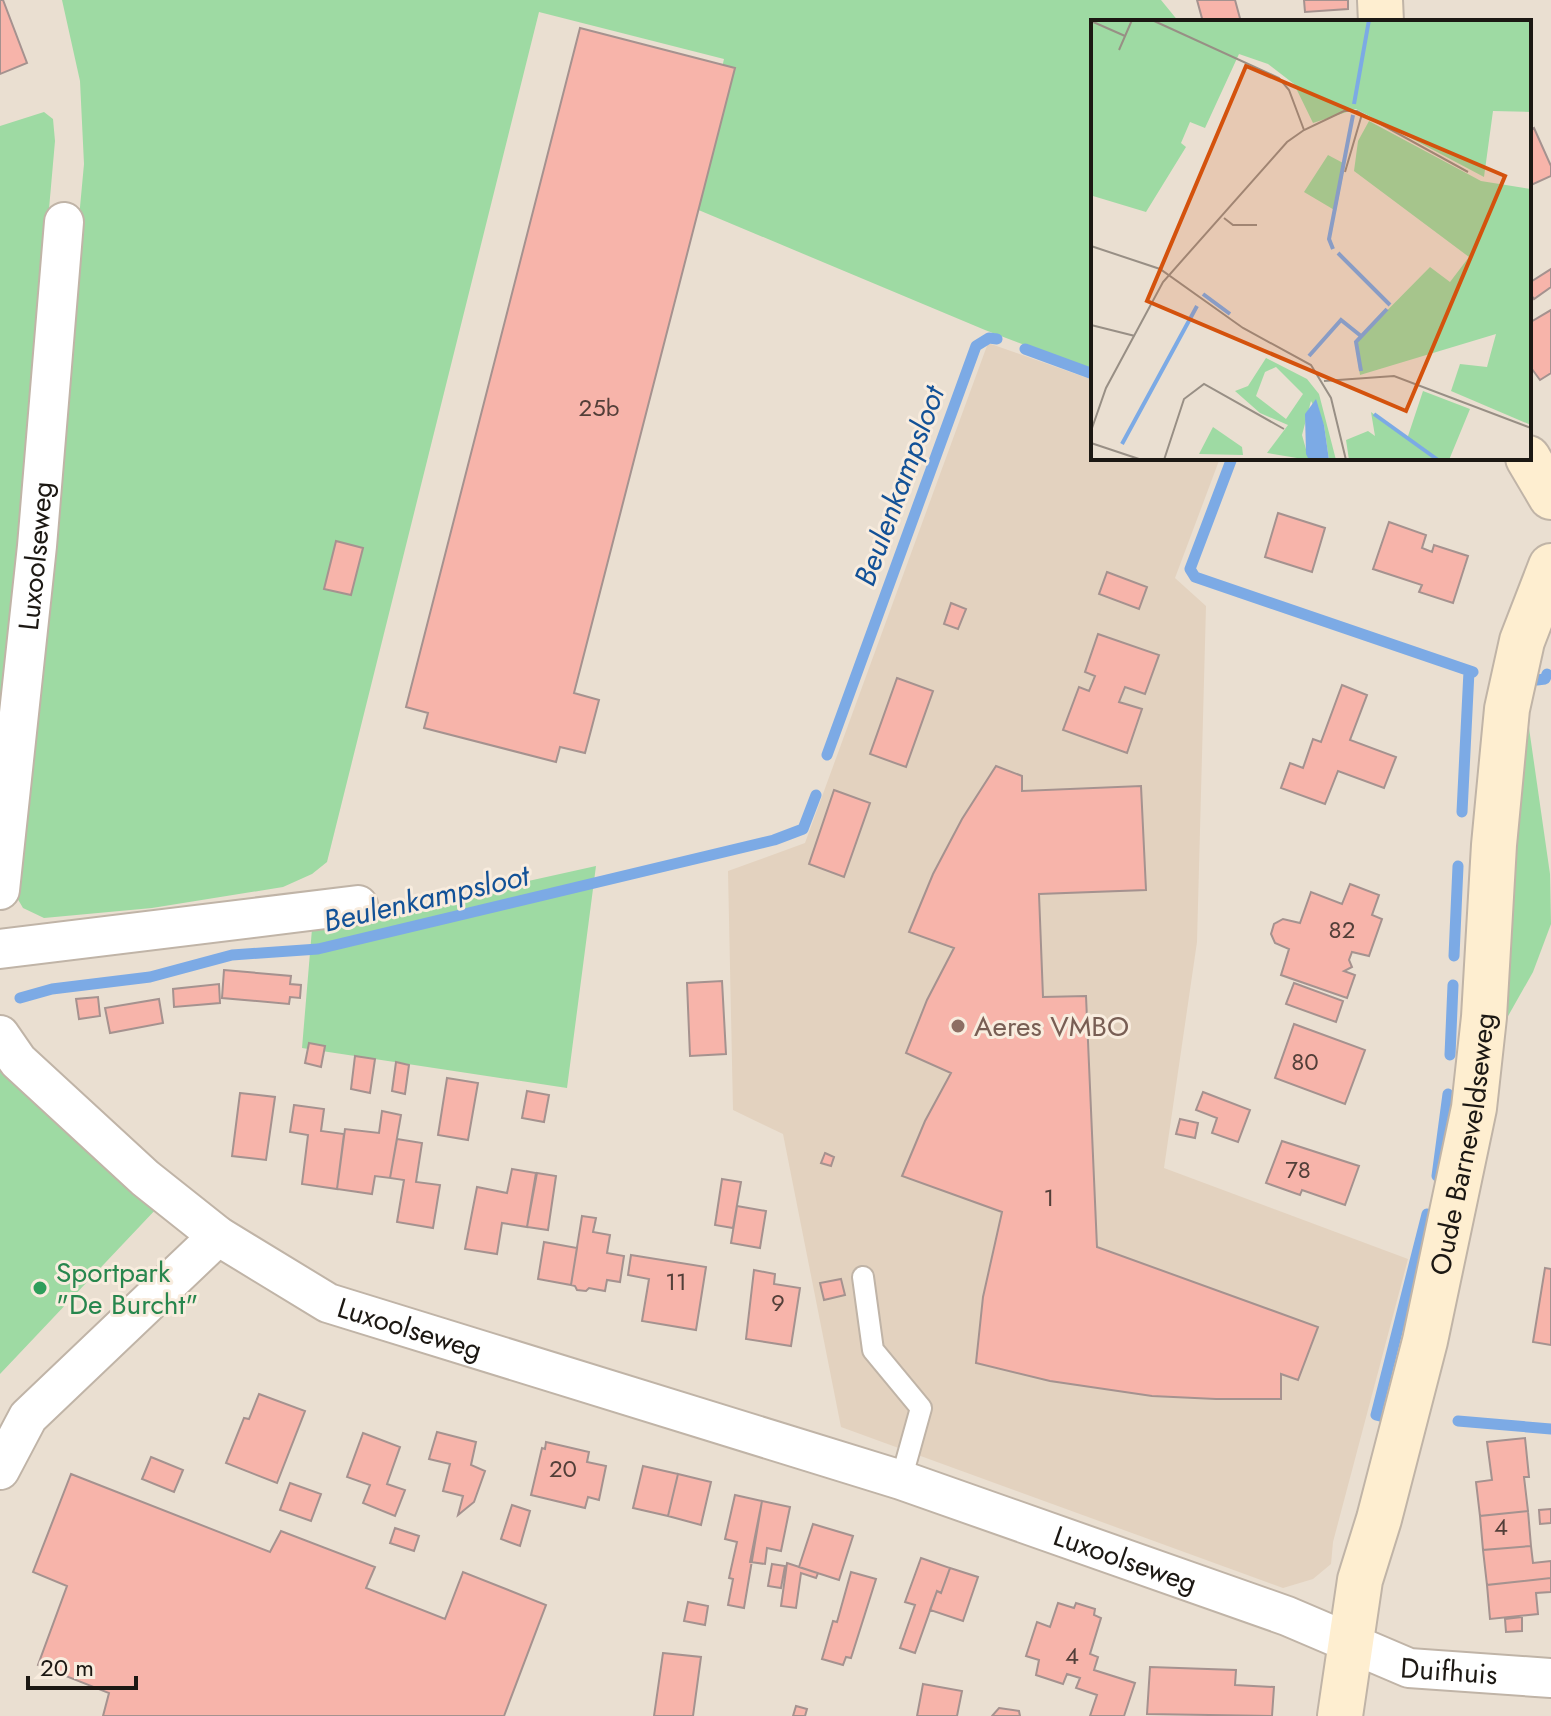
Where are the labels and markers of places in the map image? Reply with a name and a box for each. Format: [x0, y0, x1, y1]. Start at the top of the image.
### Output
place label: Aeres VMBO [974, 1006, 1129, 1047]
marker: Aeres VMBO [949, 1017, 967, 1035]
place label: Sportpark "De Burcht" [56, 1252, 198, 1325]
marker: Sportpark "De Burcht" [31, 1279, 49, 1297]

